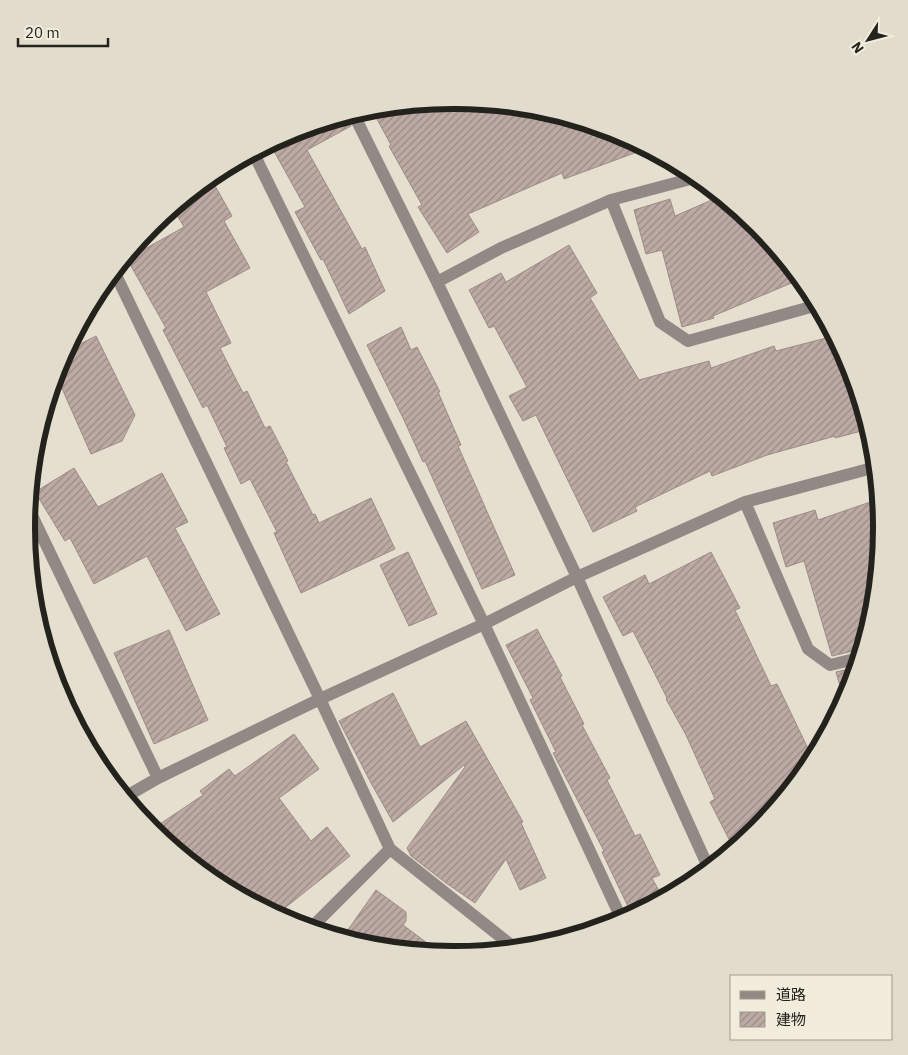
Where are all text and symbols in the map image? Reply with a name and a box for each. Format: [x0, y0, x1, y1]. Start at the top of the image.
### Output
scale bar [18, 15, 108, 47]
north arrow [843, 15, 893, 65]
text: 20 m [25, 23, 60, 42]
text: N [847, 38, 868, 57]
legend [730, 975, 893, 1040]
text: 道路 [776, 985, 806, 1004]
text: 建物 [776, 1010, 806, 1029]

